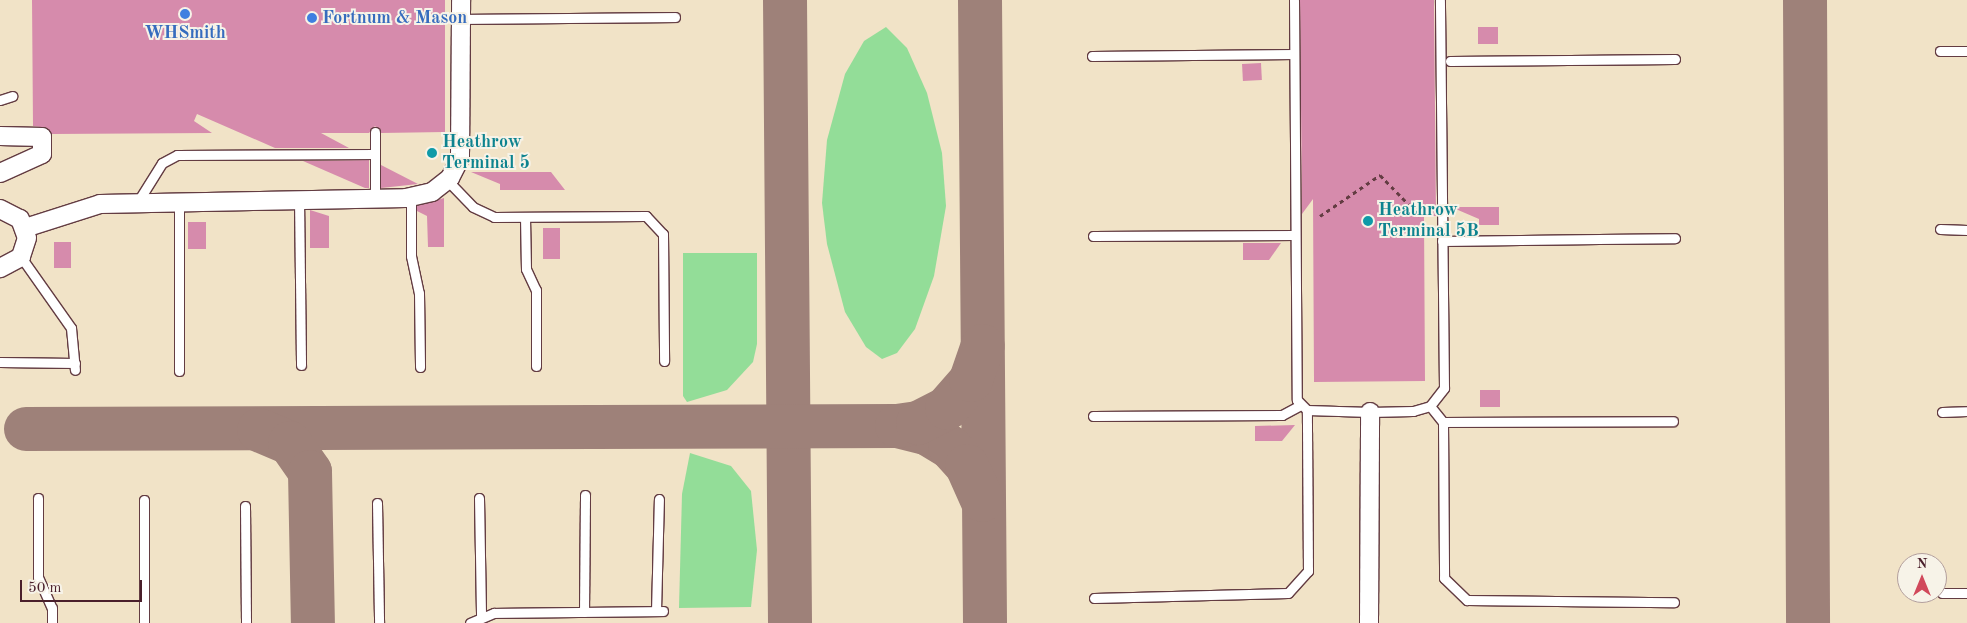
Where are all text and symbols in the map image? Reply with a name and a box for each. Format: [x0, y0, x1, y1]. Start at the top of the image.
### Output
place label: Fortnum & Mason [322, 7, 467, 29]
marker: WHSmith [179, 8, 191, 20]
marker: Fortnum & Mason [306, 12, 318, 24]
place label: WHSmith [144, 22, 226, 44]
place label: Heathrow Terminal 5 [442, 132, 530, 174]
marker: Heathrow Terminal 5 [426, 147, 438, 159]
place label: Heathrow Terminal 5B [1378, 200, 1479, 242]
marker: Heathrow Terminal 5B [1362, 215, 1374, 227]
north arrow [1897, 553, 1947, 603]
text: N [1917, 557, 1927, 571]
scale bar [22, 570, 145, 602]
text: 50 m [28, 581, 62, 596]

